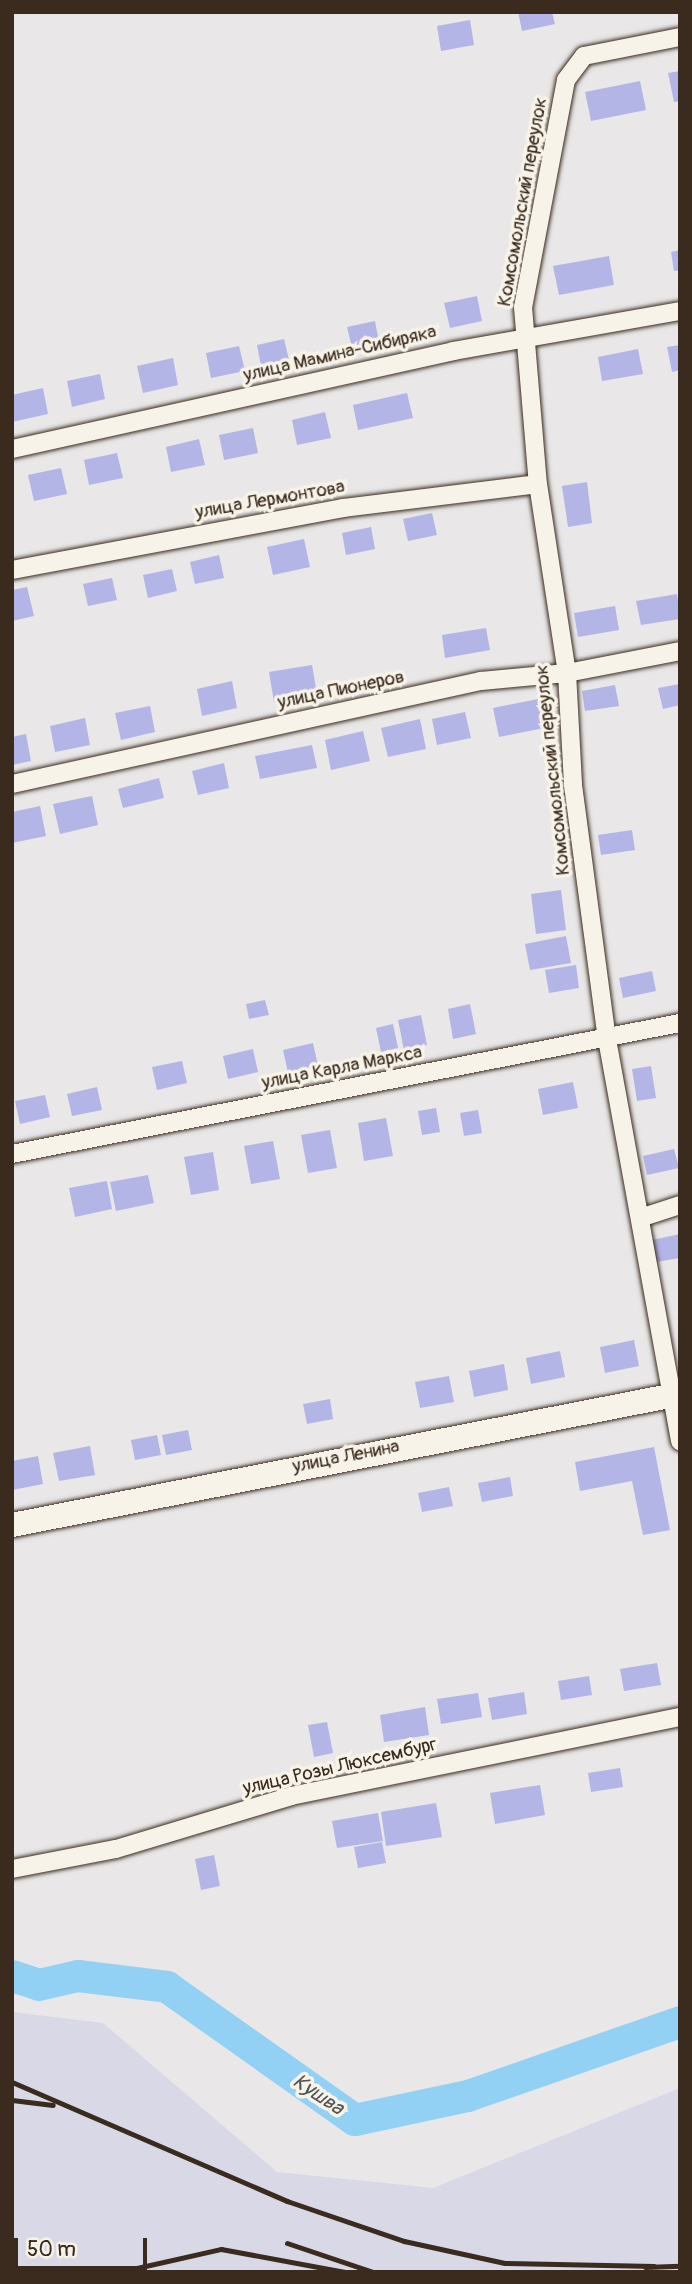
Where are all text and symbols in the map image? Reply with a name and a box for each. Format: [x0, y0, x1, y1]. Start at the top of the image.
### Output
street label: Комсомольский переулок [493, 96, 553, 308]
street label: улица Мамина-Сибиряка [241, 321, 439, 387]
street label: улица Лермонтова [194, 476, 346, 524]
street label: Комсомольский переулок [531, 664, 575, 876]
street label: улица Пионеров [276, 665, 406, 715]
street label: улица Карла Маркса [260, 1041, 424, 1095]
street label: улица Ленина [291, 1435, 401, 1479]
street label: улица Розы Люксембург [241, 1734, 439, 1800]
water label: Кушва [288, 2069, 348, 2121]
scale bar [18, 2224, 150, 2268]
text: 50 m [27, 2236, 76, 2263]

